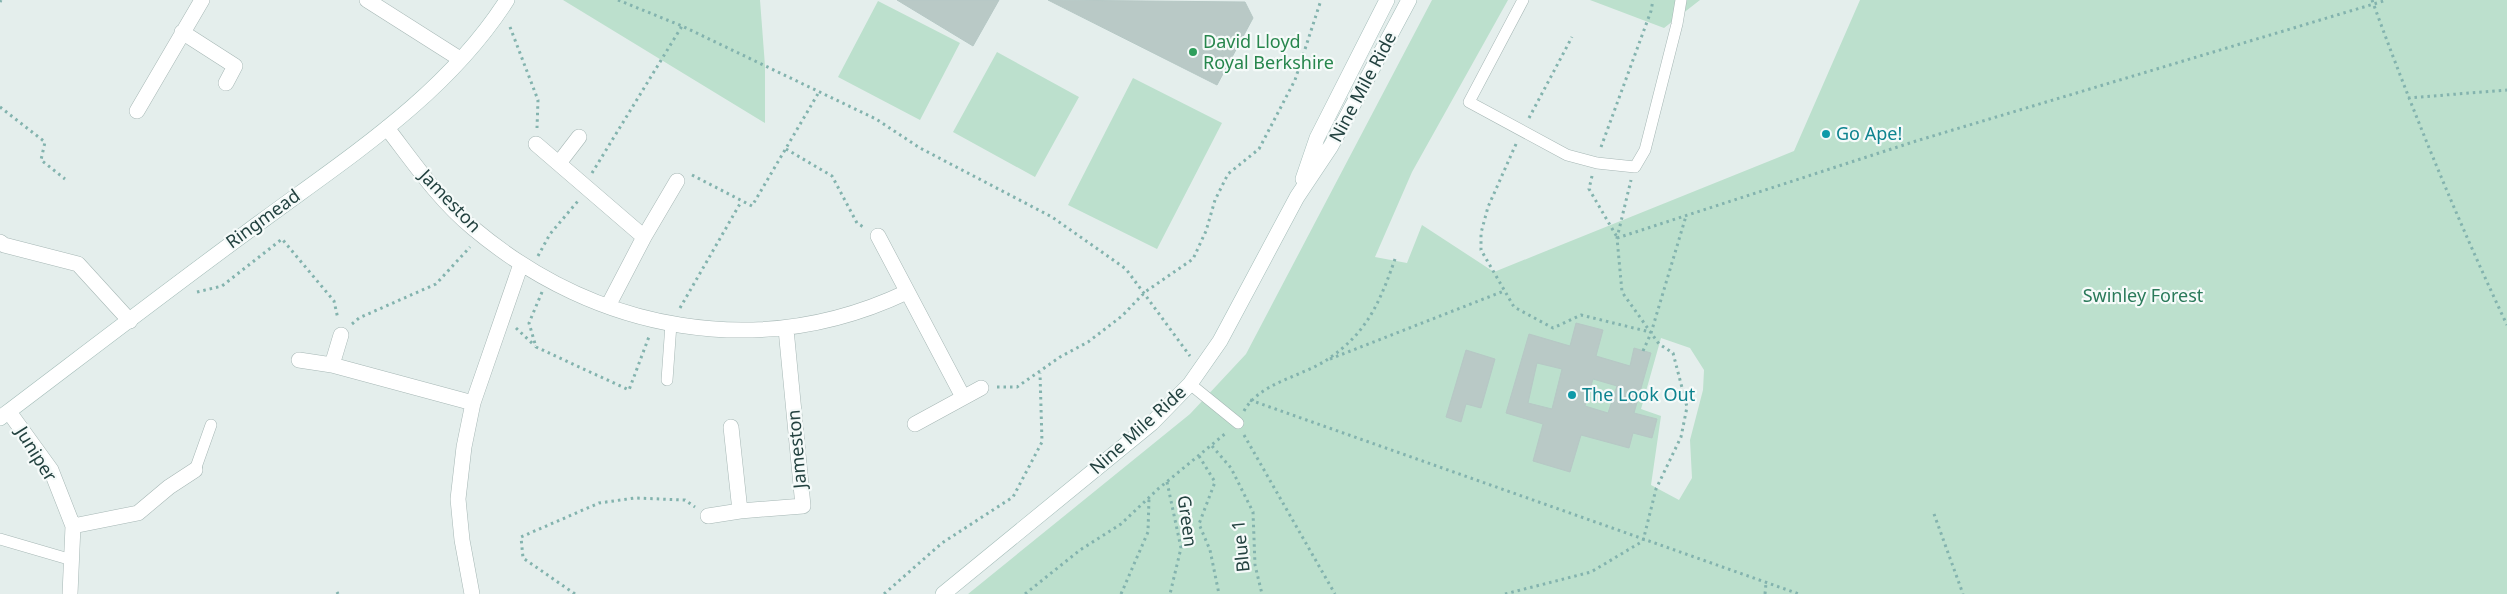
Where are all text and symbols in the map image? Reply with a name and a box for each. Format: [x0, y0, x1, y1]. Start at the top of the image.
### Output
street label: Nine Mile Ride [1323, 27, 1401, 146]
place label: David Lloyd Royal Berkshire [1203, 29, 1334, 74]
marker: David Lloyd Royal Berkshire [1187, 46, 1199, 58]
place label: Go Ape! [1836, 121, 1902, 145]
marker: Go Ape! [1820, 128, 1832, 140]
street label: Jameston [413, 162, 487, 237]
street label: Ringmead [220, 183, 304, 253]
park label: Swinley Forest [2083, 283, 2204, 307]
street label: Nine Mile Ride [1084, 380, 1191, 479]
place label: The Look Out [1582, 382, 1696, 406]
marker: The Look Out [1566, 389, 1578, 401]
street label: Jameston [781, 409, 812, 492]
street label: Juniper [10, 420, 63, 486]
street label: Green [1173, 494, 1203, 548]
street label: Blue 1 [1225, 519, 1255, 574]

